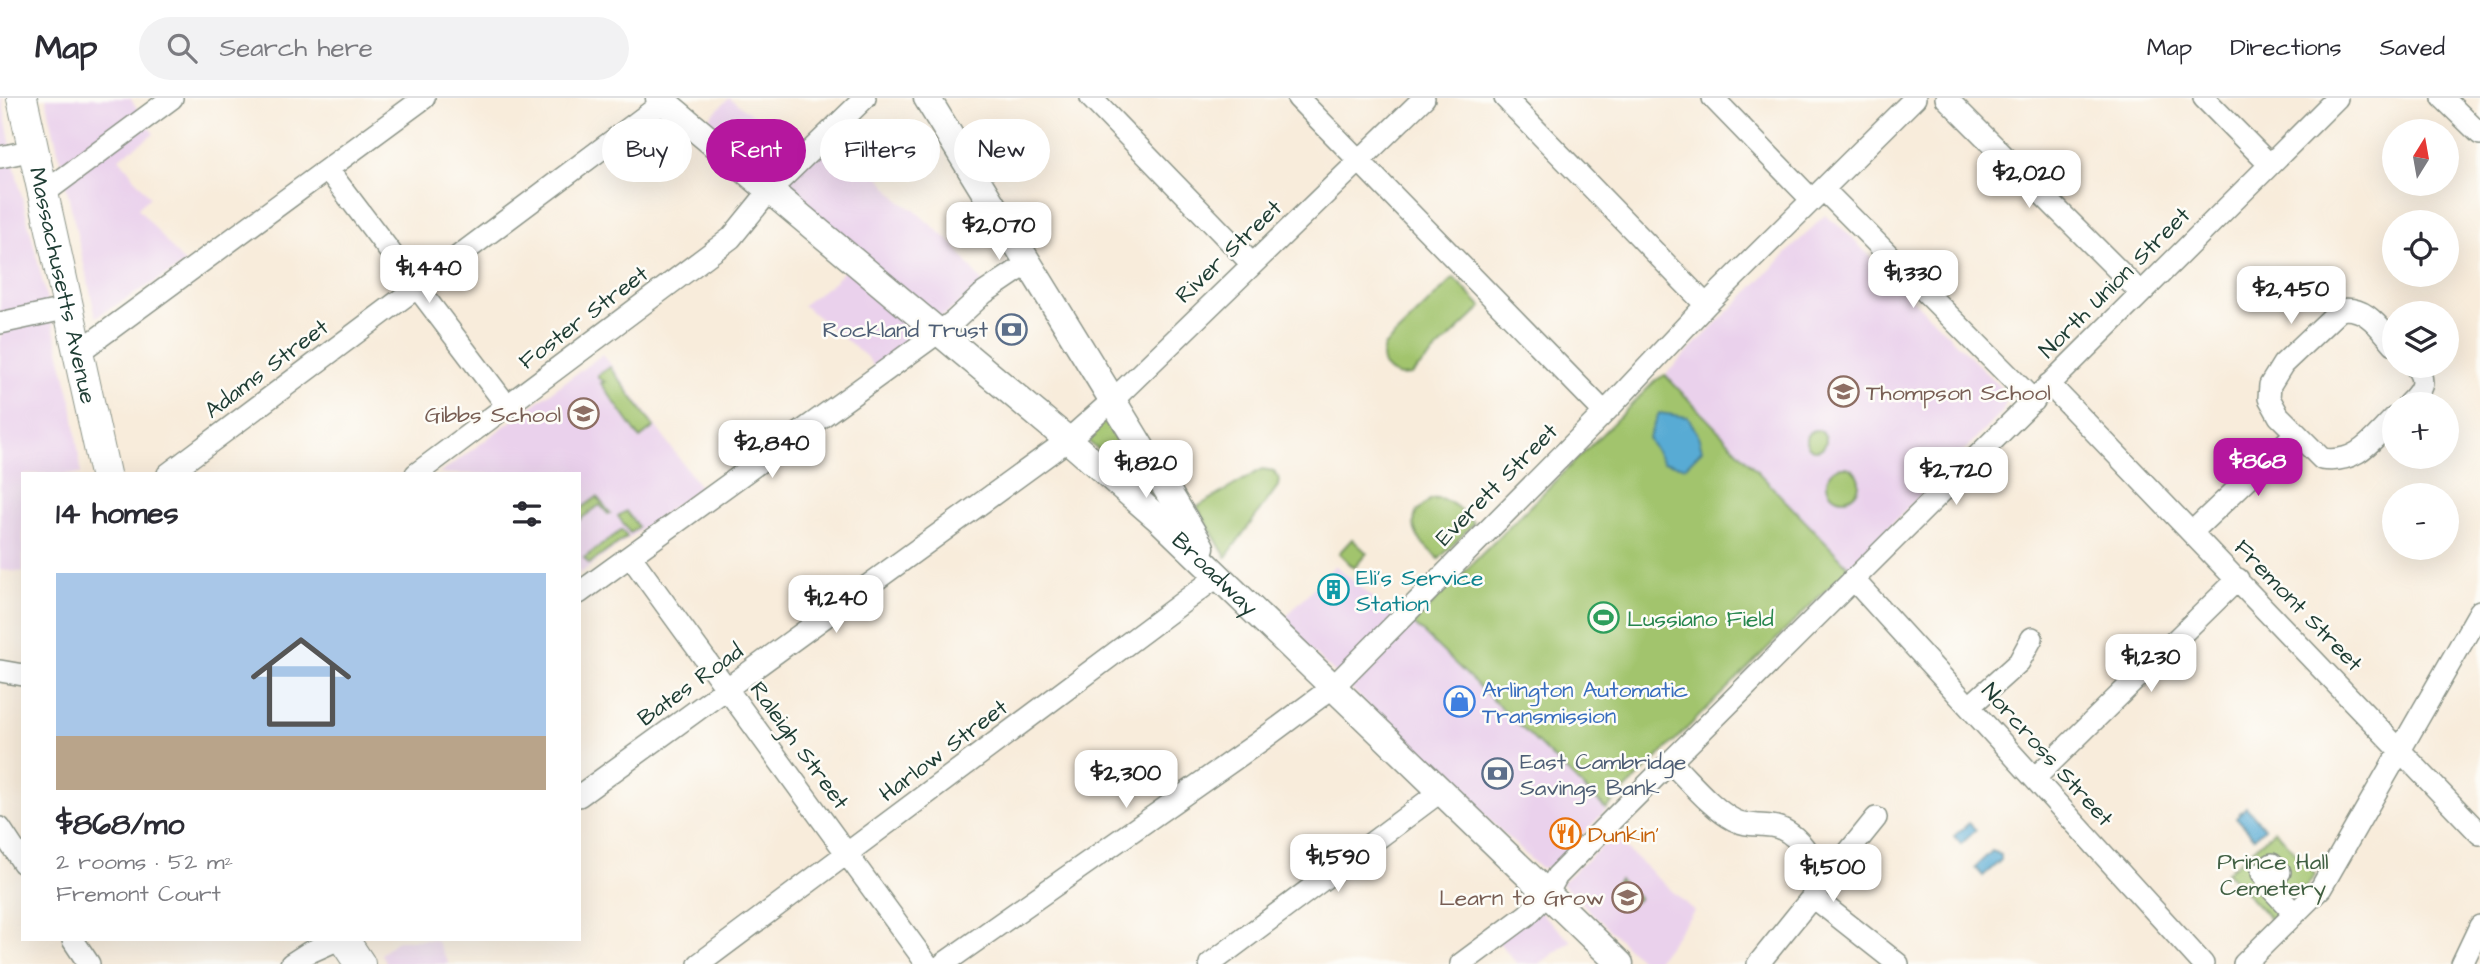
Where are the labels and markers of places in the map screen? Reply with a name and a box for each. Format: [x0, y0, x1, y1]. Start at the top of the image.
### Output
pin: $2,020 [1972, 150, 2086, 210]
pin: $2,070 [942, 202, 1056, 262]
pin: $1,440 [372, 246, 486, 305]
pin: $1,330 [1856, 250, 1970, 310]
pin: $2,450 [2234, 266, 2348, 326]
bank icon: Rockland Trust [994, 312, 1028, 346]
place label: Rockland Trust [823, 314, 989, 346]
school or university icon: Thompson School [1826, 375, 1860, 409]
place label: Thompson School [1866, 377, 2051, 409]
school or university icon: Gibbs School [567, 397, 601, 431]
place label: Gibbs School [425, 399, 561, 431]
pin: $2,840 [715, 420, 829, 480]
pin: $868 [2217, 438, 2299, 498]
pin: $1,820 [1089, 440, 1203, 500]
pin: $2,720 [1899, 448, 2013, 507]
place label: Eli's Service Station [1356, 562, 1484, 620]
building icon: Eli's Service Station [1316, 573, 1350, 607]
pin: $1,240 [779, 575, 893, 635]
sports icon: Lussiano Field [1587, 601, 1621, 635]
place label: Lussiano Field [1627, 603, 1774, 635]
pin: $1,230 [2094, 634, 2208, 694]
place label: Arlington Automatic Transmission [1482, 674, 1688, 732]
shop icon: Arlington Automatic Transmission [1442, 685, 1476, 719]
place label: East Cambridge Savings Bank [1520, 746, 1686, 805]
pin: $2,300 [1069, 750, 1183, 810]
bank icon: East Cambridge Savings Bank [1480, 757, 1514, 791]
restaurant icon: Dunkin' [1548, 817, 1582, 851]
place label: Dunkin' [1588, 819, 1659, 851]
pin: $1,590 [1281, 834, 1395, 894]
pin: $1,500 [1776, 844, 1890, 904]
school or university icon: Learn to Grow [1610, 880, 1644, 914]
place label: Learn to Grow [1439, 882, 1604, 914]

